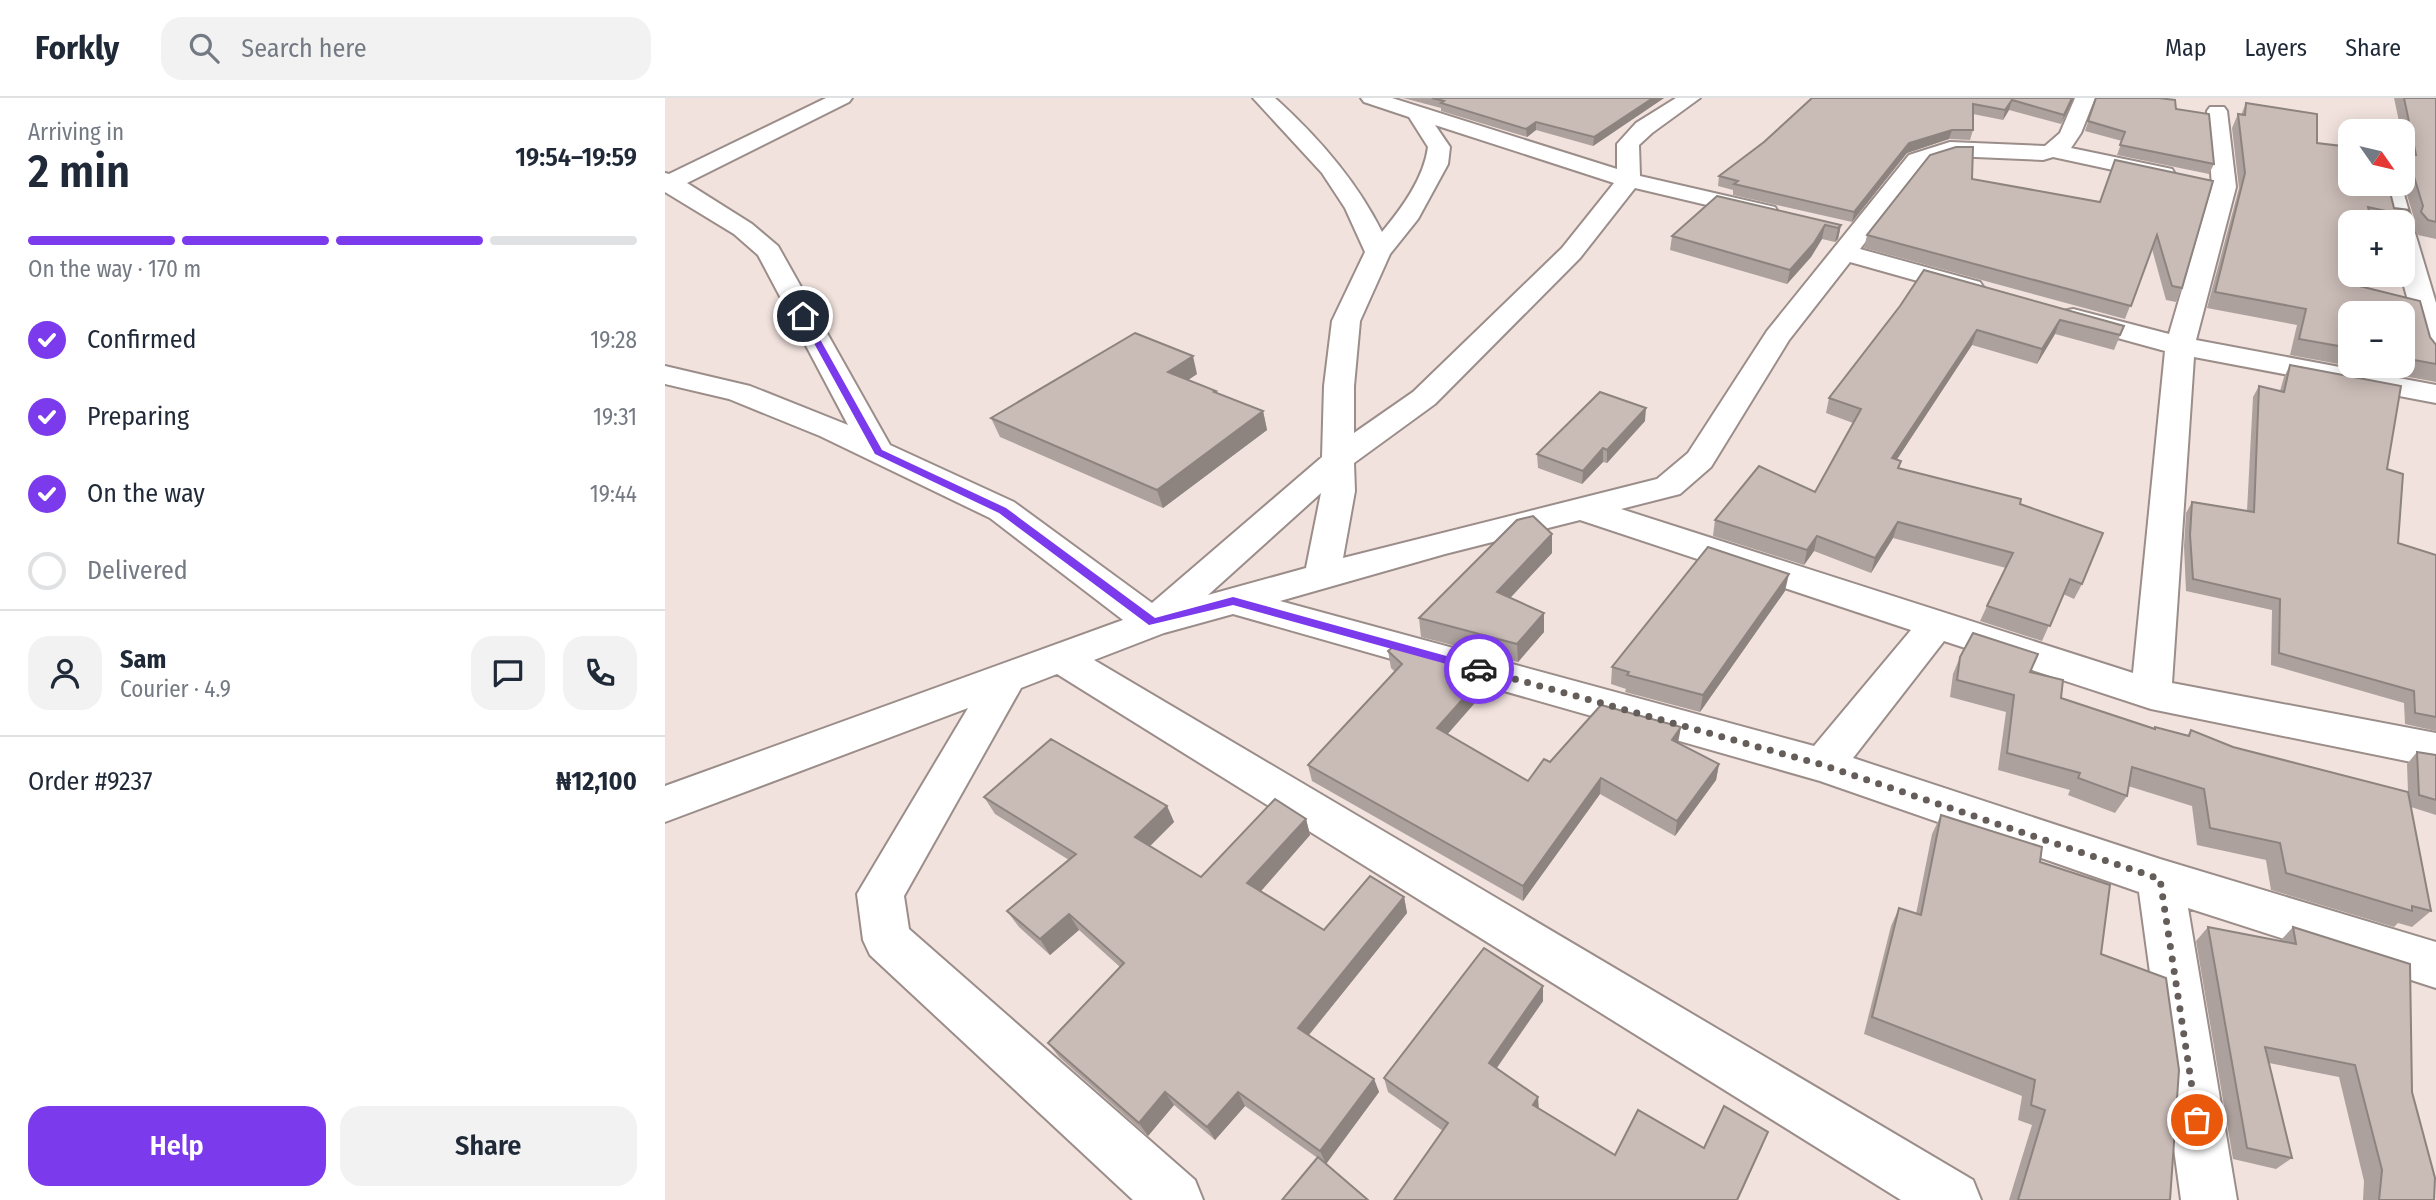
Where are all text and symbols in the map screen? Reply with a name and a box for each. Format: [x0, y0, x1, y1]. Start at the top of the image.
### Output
search box [161, 17, 651, 80]
text: Forkly [35, 28, 119, 68]
icon: search [185, 29, 223, 67]
text: Search here [241, 33, 367, 64]
text: Map [2165, 34, 2207, 62]
text: Layers [2245, 34, 2307, 62]
text: Share [2345, 34, 2401, 62]
text: Arriving in [28, 118, 124, 146]
north arrow [2338, 119, 2415, 196]
map controls [2338, 119, 2415, 378]
text: 19:54–19:59 [515, 142, 637, 173]
text: 2 min [28, 144, 130, 199]
button: + [2338, 210, 2415, 287]
text: On the way · 170 m [28, 255, 201, 283]
pin [773, 286, 833, 346]
icon: home [784, 297, 822, 335]
button: − [2338, 301, 2415, 378]
icon: check [28, 321, 66, 359]
text: Confirmed [87, 324, 197, 355]
text: 19:28 [590, 326, 637, 354]
icon: check [28, 398, 66, 436]
text: Preparing [87, 401, 189, 432]
text: 19:31 [593, 403, 637, 431]
icon: check [28, 475, 66, 513]
text: On the way [87, 478, 205, 509]
text: 19:44 [590, 480, 637, 508]
text: Delivered [87, 555, 188, 586]
courier [1444, 634, 1514, 704]
button: person [28, 636, 102, 710]
button: chat [471, 636, 545, 710]
button: phone [563, 636, 637, 710]
text: Sam [120, 644, 166, 675]
icon: car [1460, 650, 1498, 688]
text: Courier · 4.9 [120, 675, 231, 703]
text: Order #9237 [28, 766, 153, 797]
text: ₦12,100 [556, 766, 637, 797]
pin [2167, 1090, 2227, 1150]
icon: bag [2178, 1101, 2216, 1139]
button: Help [28, 1106, 326, 1186]
button: Share [340, 1106, 637, 1186]

